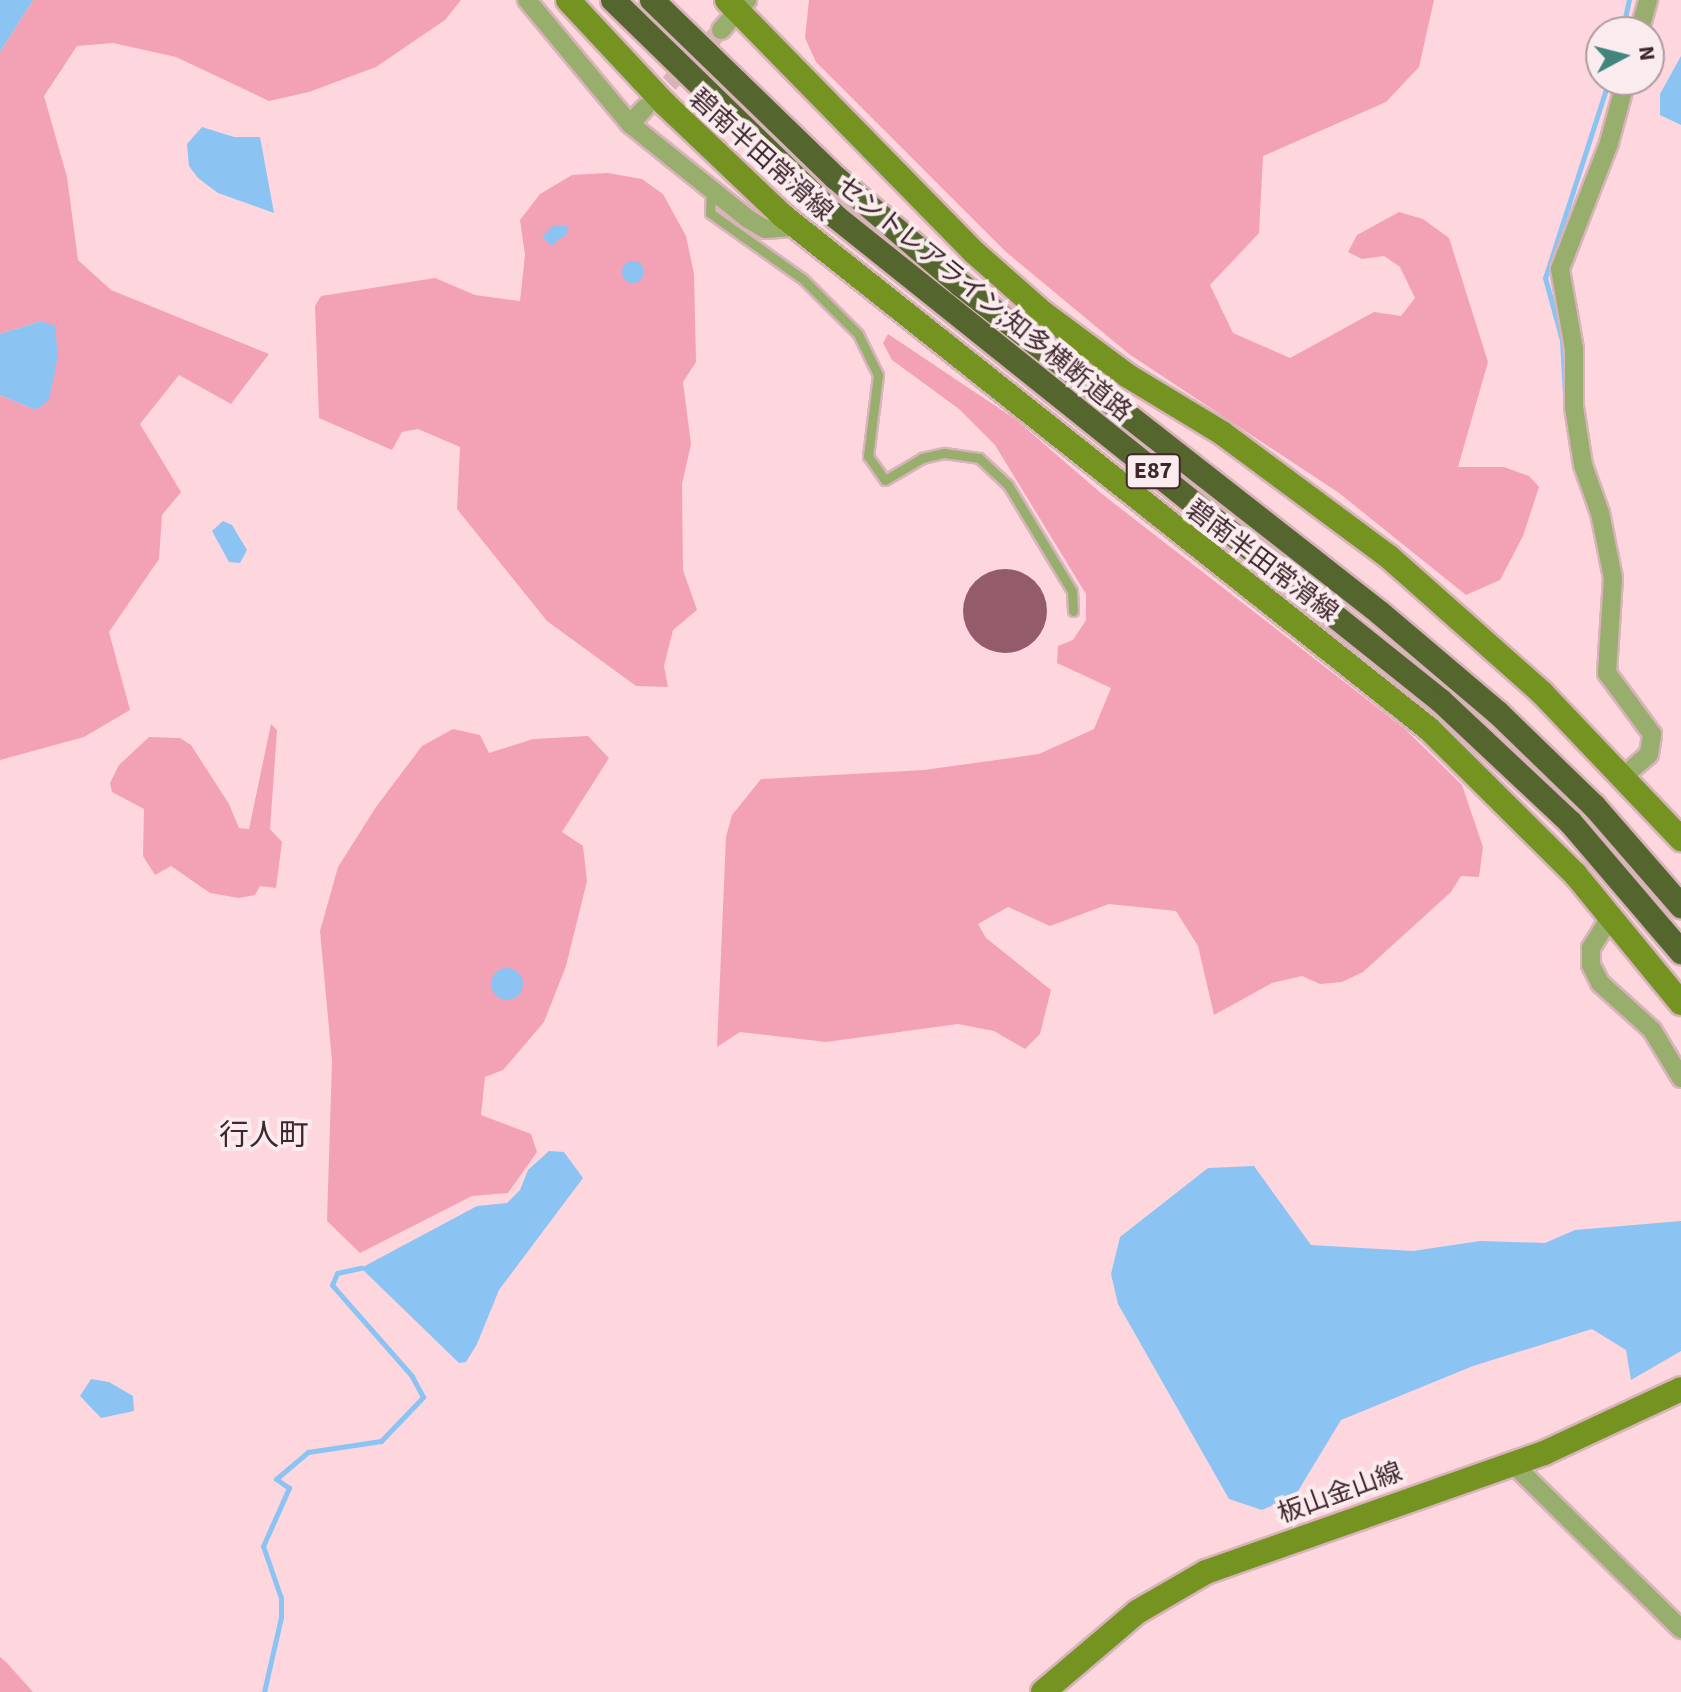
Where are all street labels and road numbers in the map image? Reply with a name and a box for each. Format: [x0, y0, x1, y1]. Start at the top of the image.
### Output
street label: 碧南半田常滑線 [683, 83, 839, 227]
street label: セントレアライン;知多横断道路 [830, 170, 1138, 428]
road number: E87 [1125, 451, 1181, 491]
street label: 碧南半田常滑線 [1180, 494, 1344, 628]
street label: 板山金山線 [1274, 1456, 1406, 1530]

